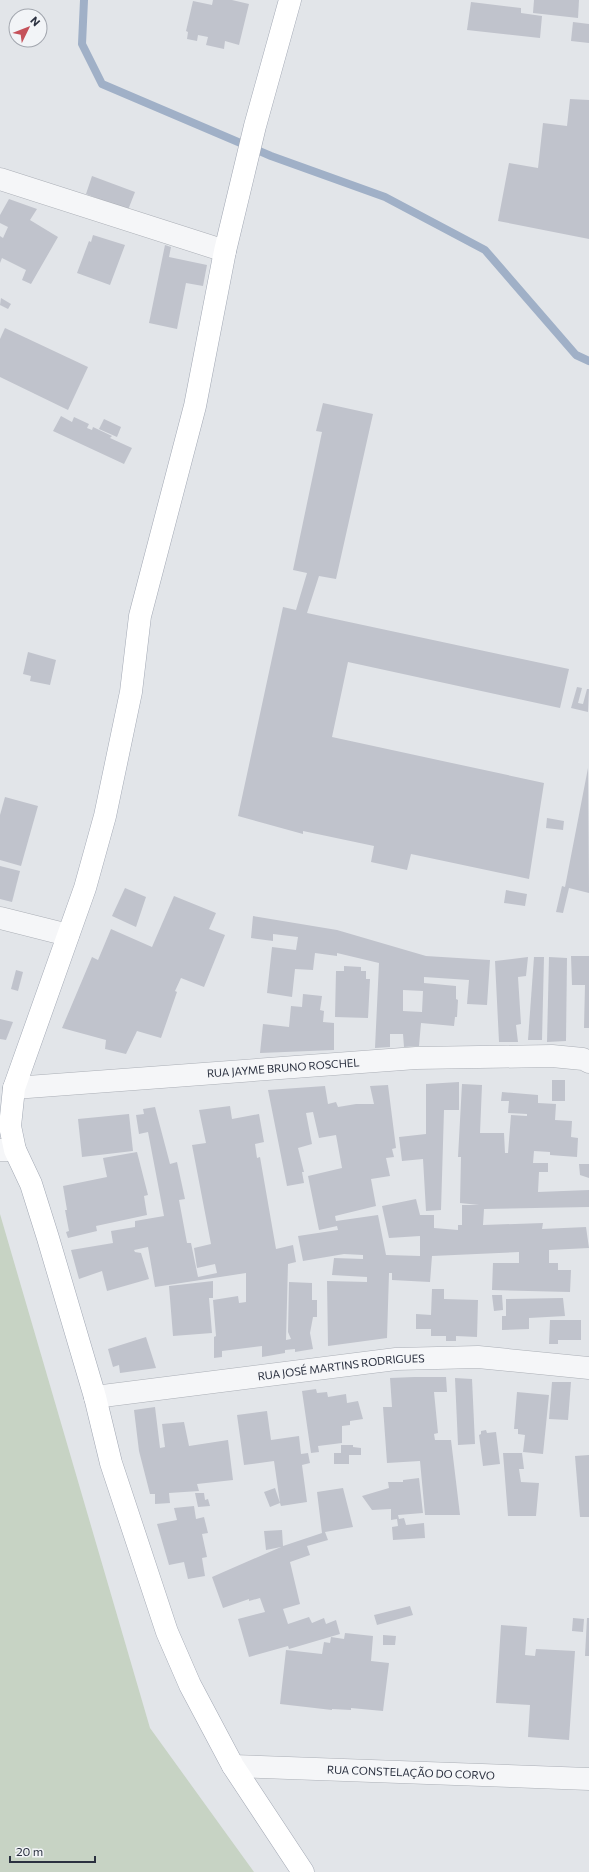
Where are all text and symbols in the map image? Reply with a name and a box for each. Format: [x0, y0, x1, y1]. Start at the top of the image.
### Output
north arrow [8, 8, 48, 48]
text: N [28, 13, 43, 28]
street label: RUA JAYME BRUNO ROSCHEL [206, 1055, 360, 1080]
street label: RUA JOSÉ MARTINS RODRIGUES [257, 1351, 425, 1382]
street label: RUA CONSTELAÇÃO DO CORVO [327, 1762, 495, 1782]
scale bar [10, 1838, 95, 1864]
text: 20 m [16, 1844, 43, 1858]

